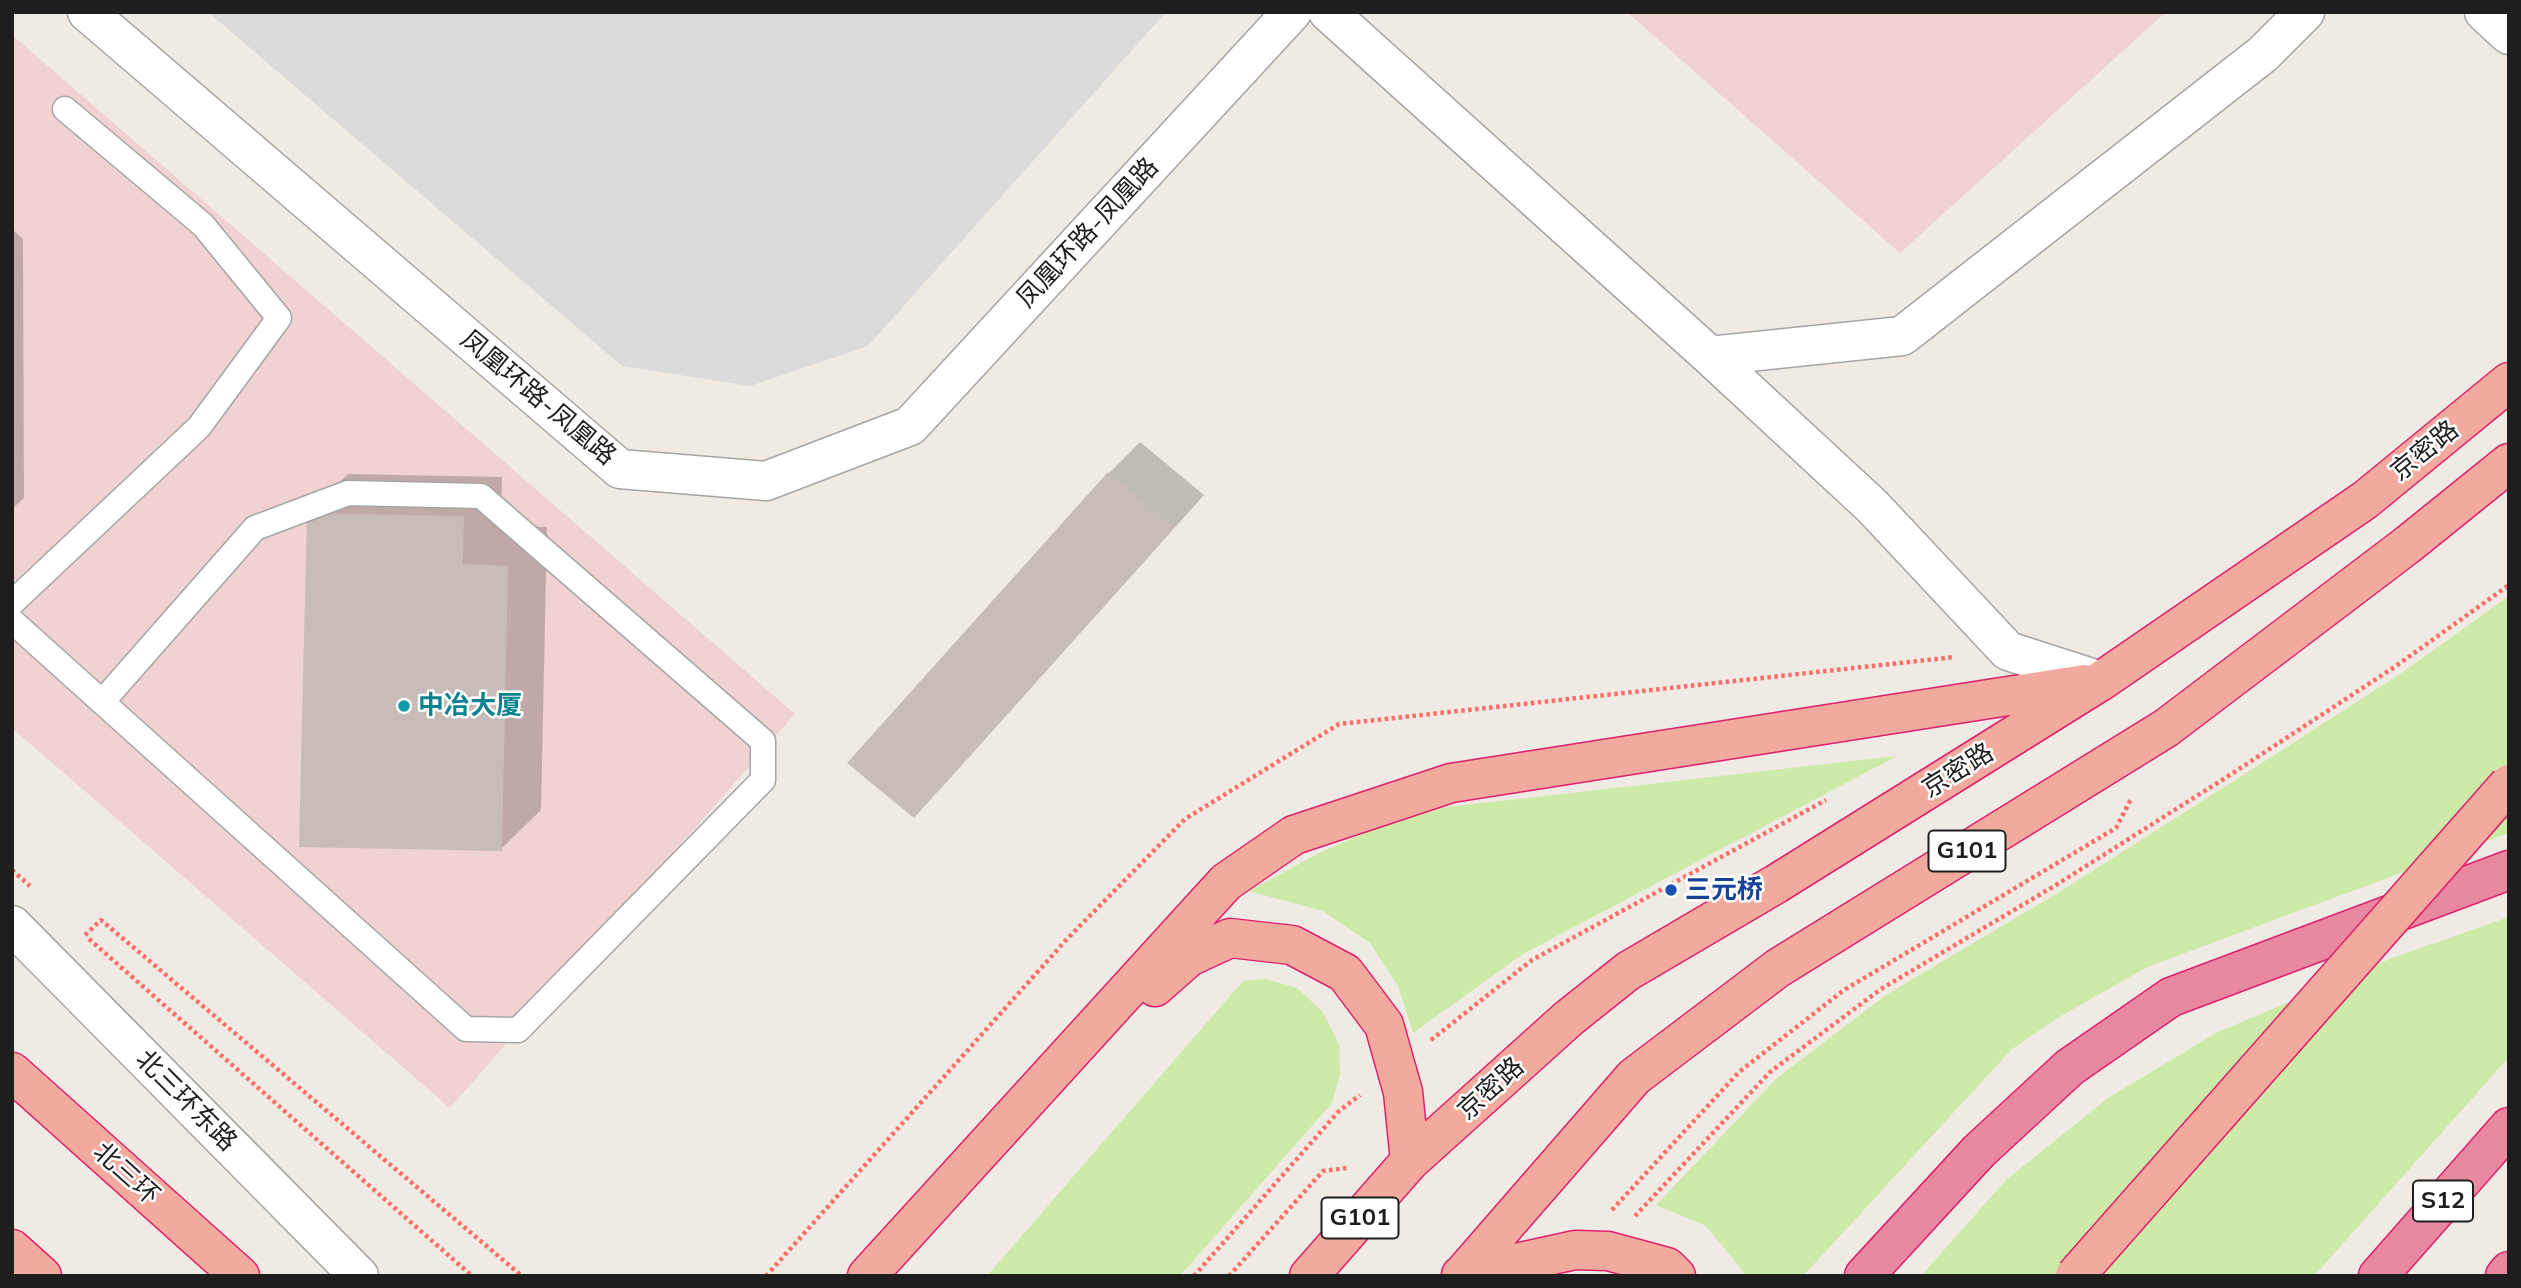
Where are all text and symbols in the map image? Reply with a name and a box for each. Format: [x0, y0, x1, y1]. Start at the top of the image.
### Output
street label: 凤凰环路-凤凰路 [1011, 152, 1165, 314]
street label: 凤凰环路-凤凰路 [454, 324, 622, 472]
street label: 京密路 [2385, 414, 2465, 488]
place label: 中冶大厦 [418, 690, 522, 722]
marker: 中冶大厦 [396, 698, 412, 714]
street label: 京密路 [1917, 737, 1999, 805]
road number: G101 [1928, 830, 2006, 872]
place label: 三元桥 [1685, 874, 1763, 906]
marker: 三元桥 [1663, 882, 1679, 898]
street label: 北三环东路 [129, 1044, 243, 1158]
street label: 京密路 [1452, 1051, 1530, 1127]
street label: 北三环 [87, 1136, 165, 1212]
road number: S12 [2413, 1181, 2473, 1222]
road number: G101 [1322, 1198, 1398, 1238]

